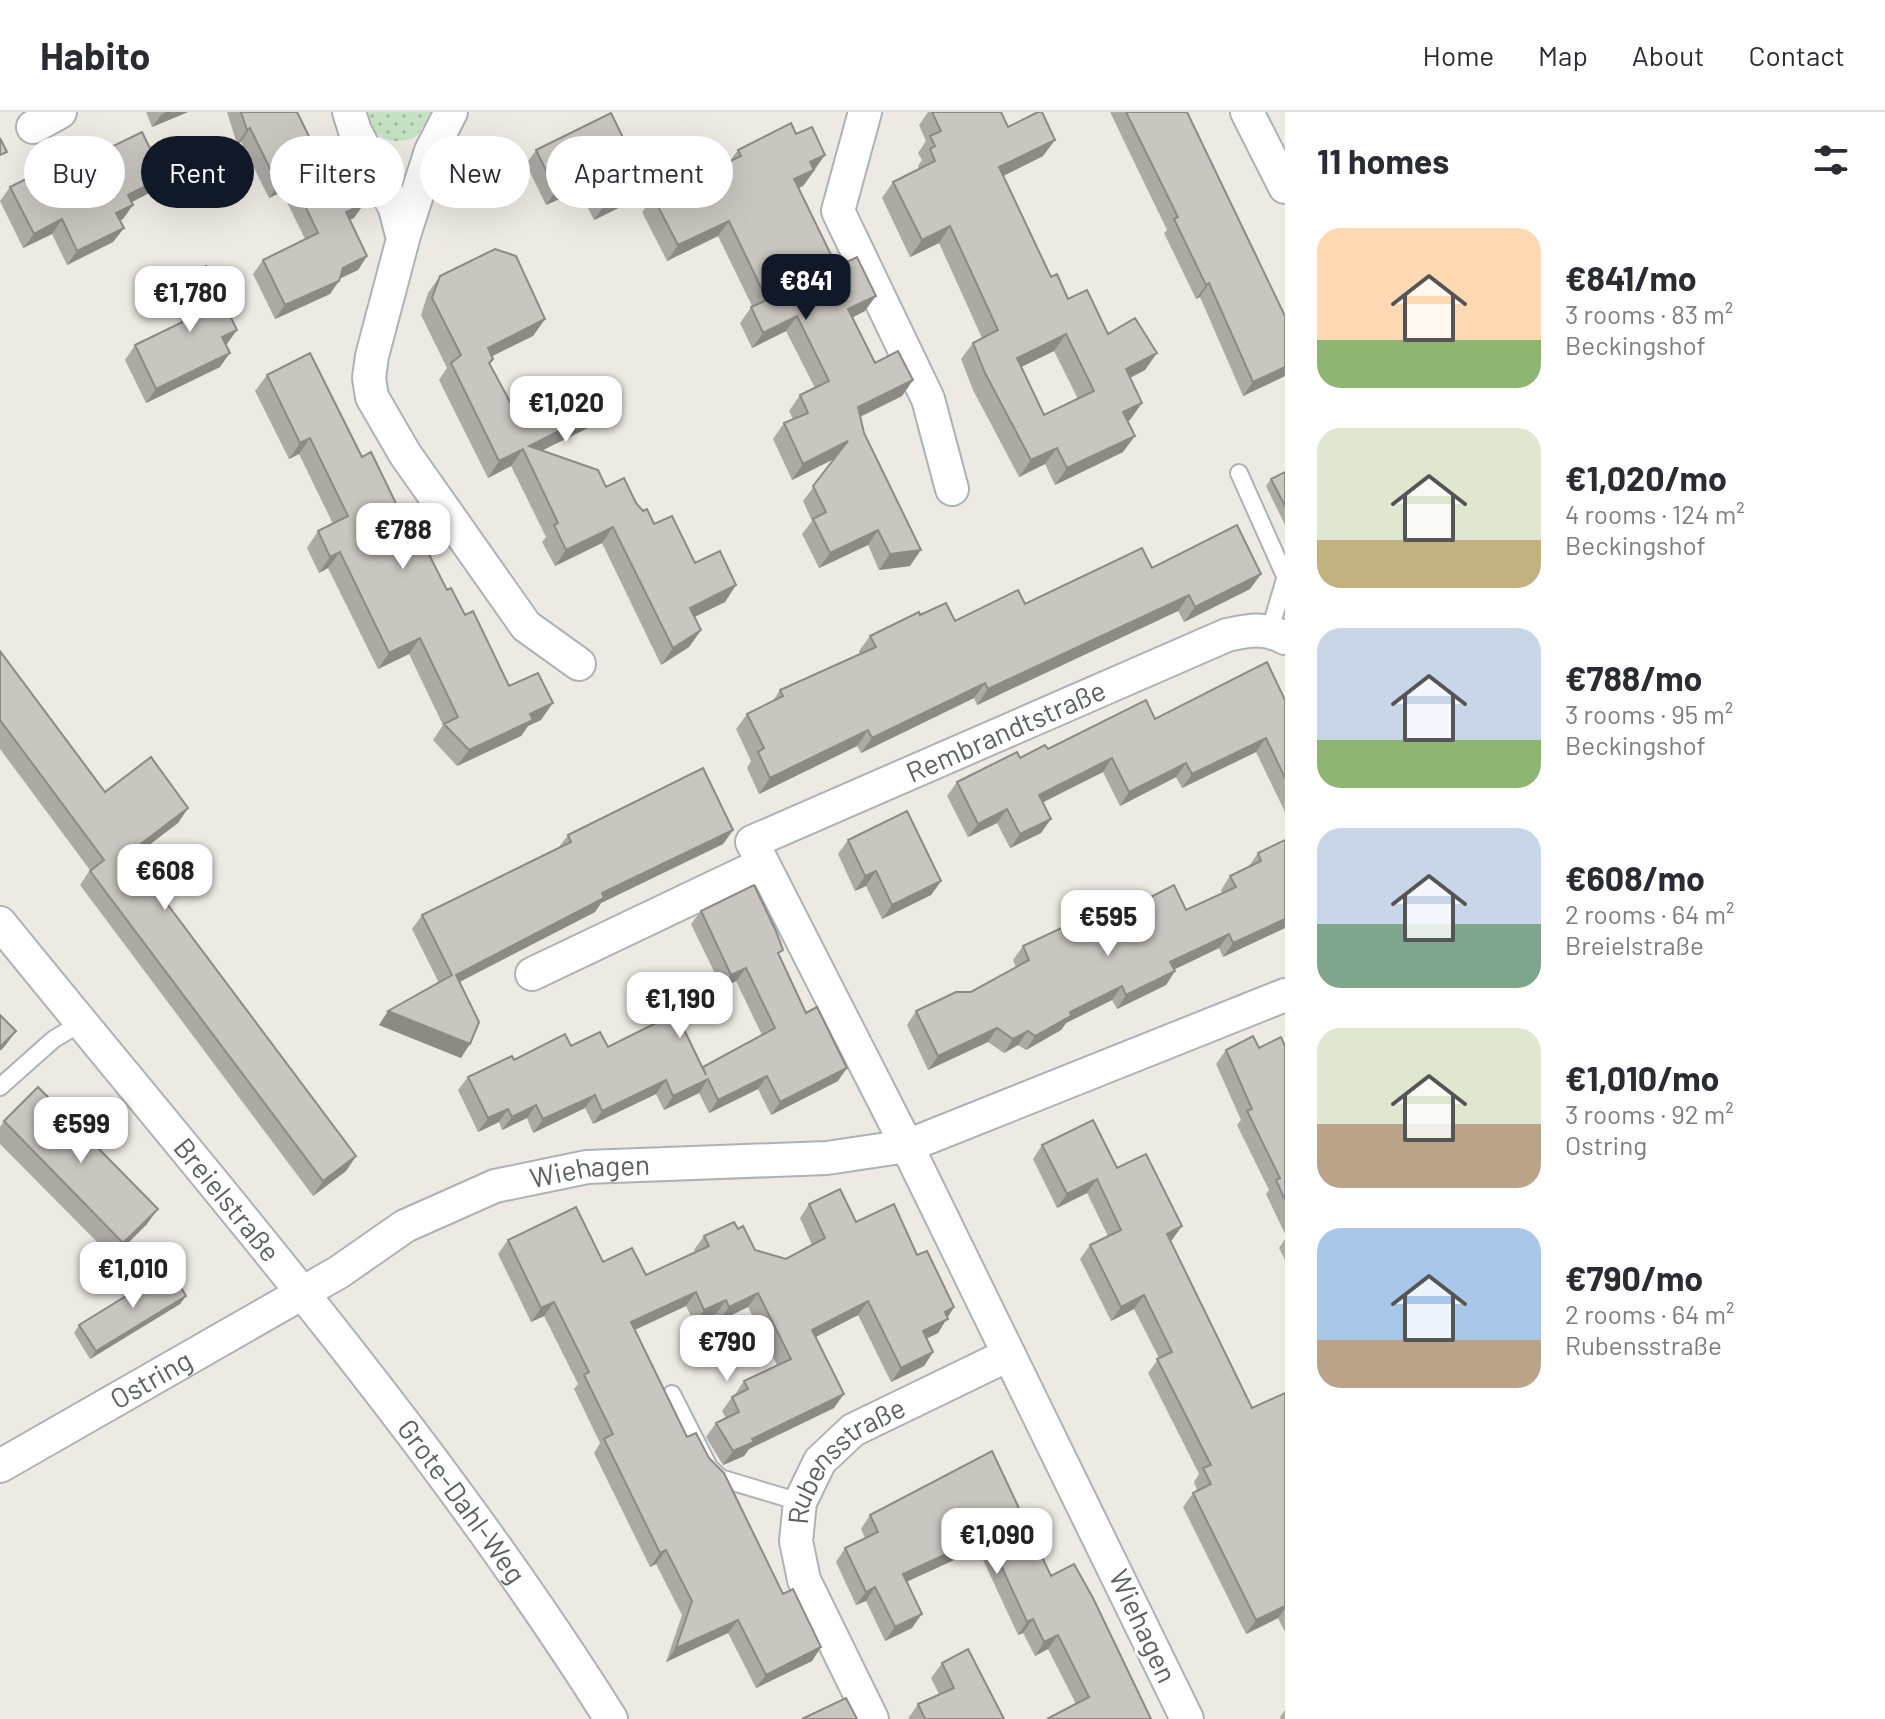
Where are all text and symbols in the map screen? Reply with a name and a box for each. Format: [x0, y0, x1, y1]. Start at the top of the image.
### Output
text: Habito [40, 32, 150, 78]
text: Home [1423, 38, 1494, 72]
text: Map [1538, 38, 1588, 72]
text: About [1632, 38, 1704, 72]
text: Contact [1748, 38, 1845, 72]
chip: Buy [24, 136, 125, 208]
chip: Rent [141, 136, 254, 208]
chip: Filters [270, 136, 404, 208]
chip: New [420, 136, 530, 208]
chip: Apartment [546, 136, 733, 208]
icon: filters [1809, 138, 1853, 182]
text: 11 homes [1317, 140, 1449, 181]
pin: €841 [759, 254, 853, 322]
text: €841/mo [1565, 257, 1697, 298]
icon: home [1381, 260, 1477, 356]
text: €841 [780, 264, 833, 295]
pin: €1,780 [125, 266, 255, 334]
text: €1,780 [153, 276, 227, 307]
text: 3 rooms · 83 m² [1565, 298, 1733, 329]
text: Beckingshof [1565, 329, 1706, 360]
pin: €1,020 [501, 376, 631, 444]
text: €1,020 [528, 386, 604, 417]
text: €1,020/mo [1565, 457, 1727, 498]
icon: home [1381, 460, 1477, 556]
text: 4 rooms · 124 m² [1565, 498, 1745, 529]
pin: €788 [356, 503, 450, 571]
text: €788 [374, 513, 432, 544]
text: Beckingshof [1565, 529, 1706, 560]
text: €788/mo [1565, 657, 1703, 698]
icon: home [1381, 660, 1477, 756]
street label: Rembrandtstraße [901, 672, 1110, 789]
text: 3 rooms · 95 m² [1565, 698, 1733, 729]
text: Beckingshof [1565, 729, 1706, 760]
pin: €608 [118, 844, 212, 912]
text: €608 [135, 854, 195, 885]
text: €608/mo [1565, 857, 1705, 898]
icon: home [1381, 860, 1477, 956]
pin: €595 [1061, 890, 1155, 958]
text: 2 rooms · 64 m² [1565, 898, 1735, 929]
text: €595 [1079, 900, 1137, 931]
text: Breielstraße [1565, 929, 1704, 960]
pin: €1,190 [615, 972, 745, 1040]
text: €1,190 [645, 982, 715, 1013]
text: €1,010/mo [1565, 1057, 1719, 1098]
icon: home [1381, 1060, 1477, 1156]
pin: €599 [34, 1097, 128, 1165]
text: 3 rooms · 92 m² [1565, 1098, 1734, 1129]
text: €599 [52, 1107, 110, 1138]
text: Ostring [1565, 1129, 1647, 1160]
street label: Breielstraße [167, 1130, 288, 1268]
street label: Wiehagen [527, 1147, 651, 1194]
pin: €1,010 [68, 1242, 198, 1310]
text: €1,010 [98, 1252, 168, 1283]
text: €790/mo [1565, 1257, 1703, 1298]
icon: home [1381, 1260, 1477, 1356]
text: 2 rooms · 64 m² [1565, 1298, 1735, 1329]
pin: €790 [680, 1315, 774, 1383]
text: €790 [698, 1325, 756, 1356]
text: Rubensstraße [1565, 1329, 1722, 1360]
street label: Ostring [104, 1342, 197, 1415]
street label: Rubensstraße [780, 1389, 910, 1526]
street label: Grote-Dahl-Weg [391, 1412, 534, 1589]
pin: €1,090 [932, 1508, 1062, 1576]
text: €1,090 [959, 1518, 1035, 1549]
street label: Wiehagen [1103, 1564, 1185, 1688]

